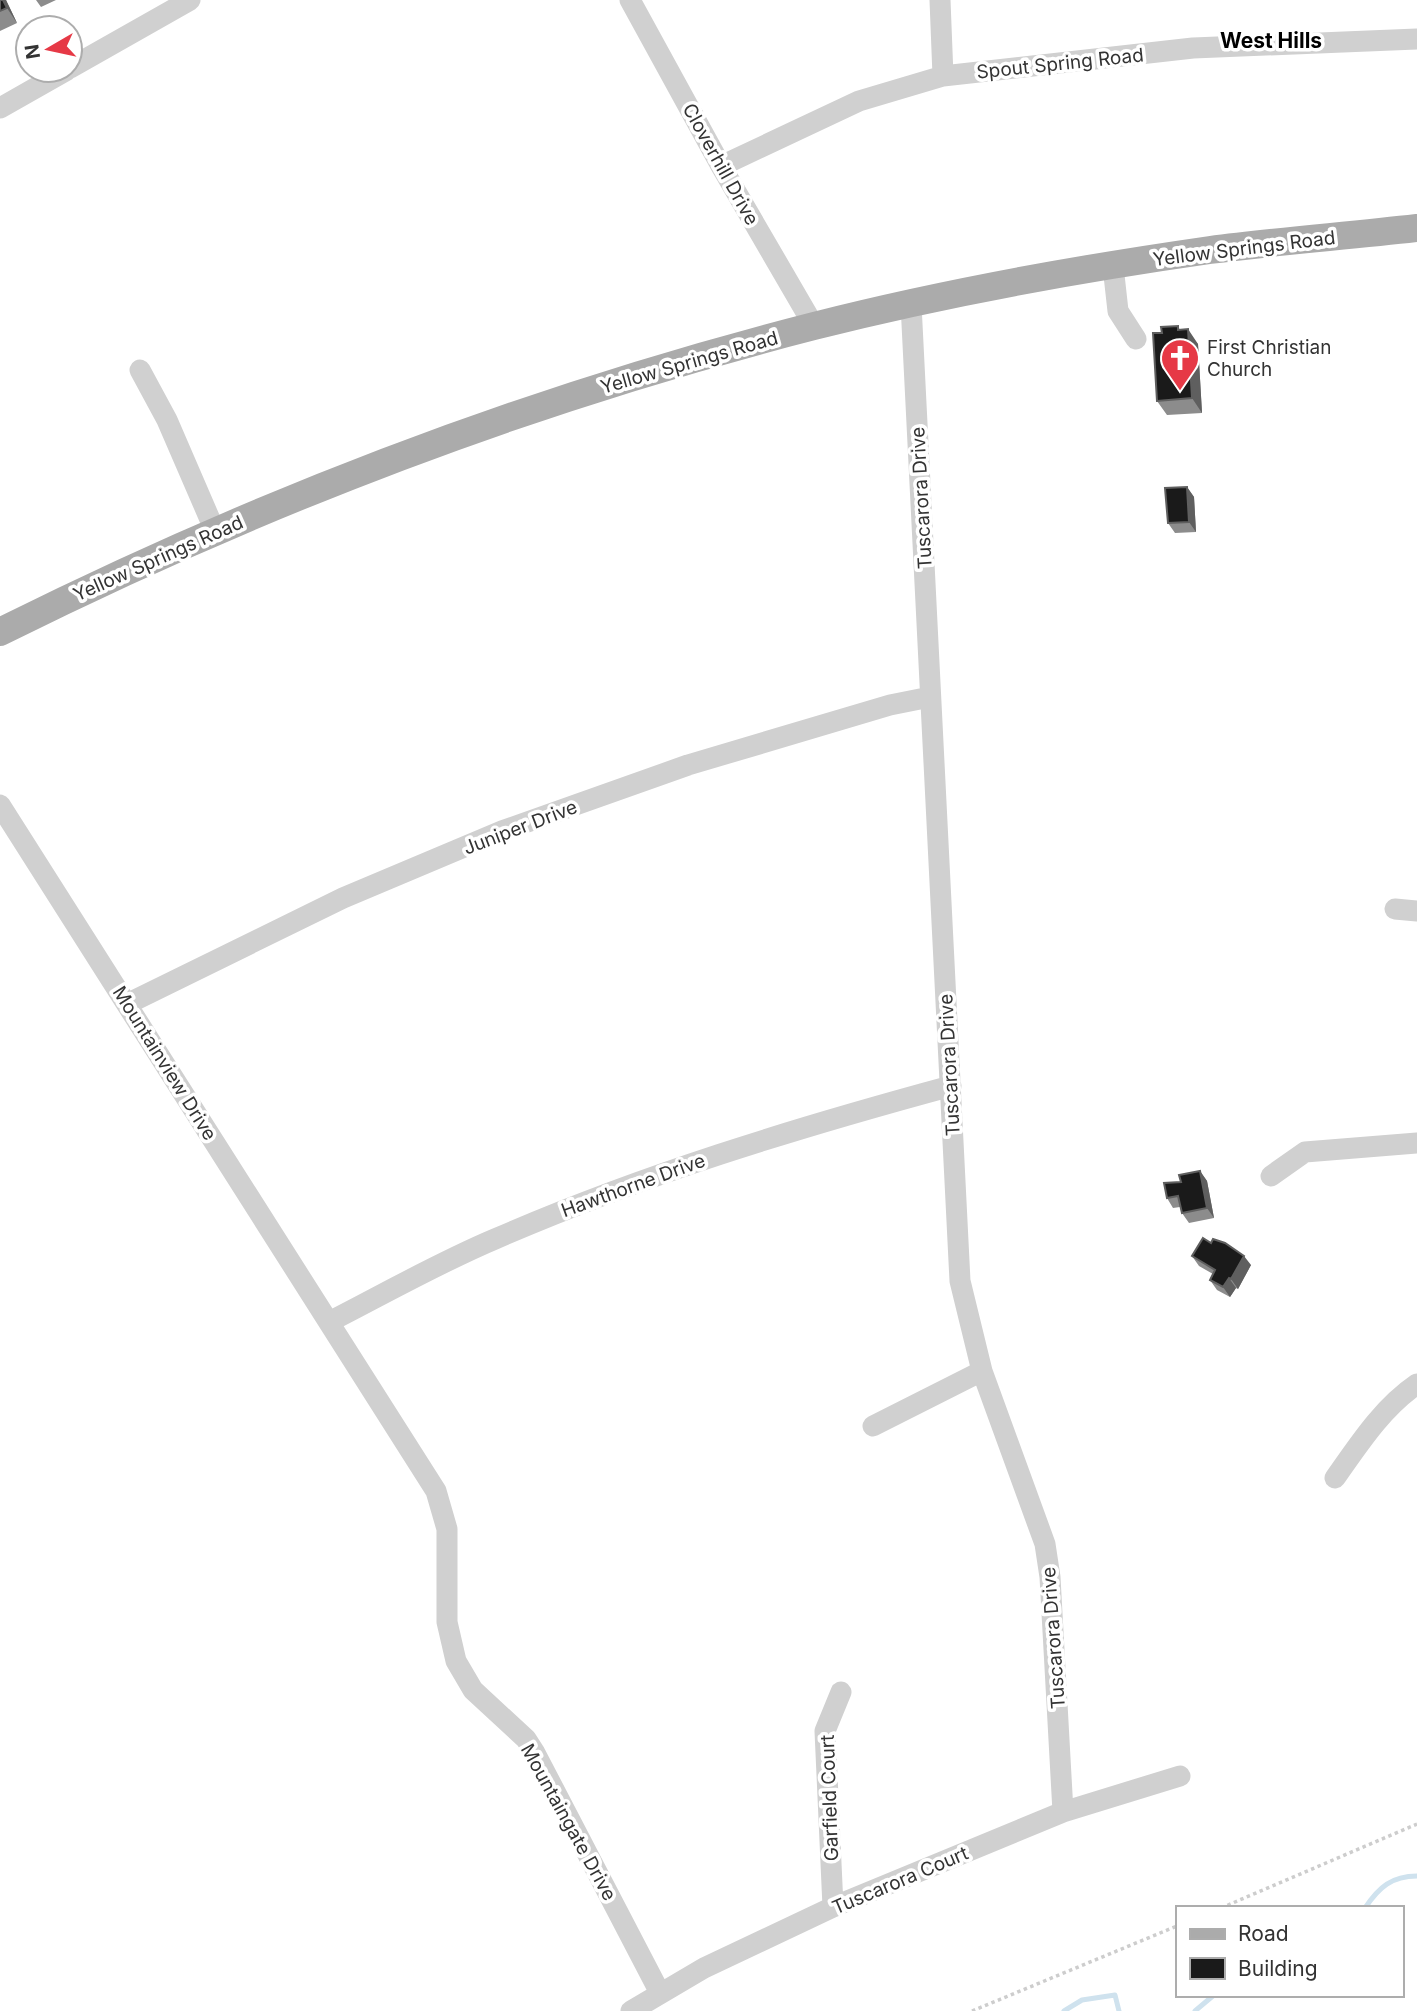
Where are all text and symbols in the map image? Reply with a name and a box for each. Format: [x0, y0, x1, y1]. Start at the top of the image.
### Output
north arrow [14, 14, 84, 84]
district label: West Hills [1220, 28, 1322, 53]
text: N [20, 43, 45, 61]
street label: Spout Spring Road [975, 43, 1145, 84]
street label: Cloverhill Drive [678, 99, 764, 229]
street label: Yellow Springs Road [1152, 226, 1337, 271]
street label: Yellow Springs Road [598, 326, 781, 399]
place label: First Christian Church [1207, 336, 1331, 381]
church icon: First Christian Church [1159, 337, 1201, 392]
street label: Tuscarora Drive [906, 426, 937, 570]
street label: Yellow Springs Road [70, 511, 247, 606]
street label: Juniper Drive [460, 795, 580, 860]
street label: Mountainview Drive [108, 982, 221, 1145]
street label: Tuscarora Drive [934, 993, 965, 1137]
street label: Hawthorne Drive [558, 1149, 708, 1222]
street label: Tuscarora Drive [1037, 1566, 1070, 1710]
street label: Garfield Court [816, 1734, 843, 1862]
street label: Mountaingate Drive [516, 1740, 621, 1905]
street label: Tuscarora Court [829, 1841, 972, 1919]
legend [1176, 1906, 1403, 1997]
text: Road [1238, 1921, 1289, 1946]
text: Building [1238, 1956, 1318, 1981]

